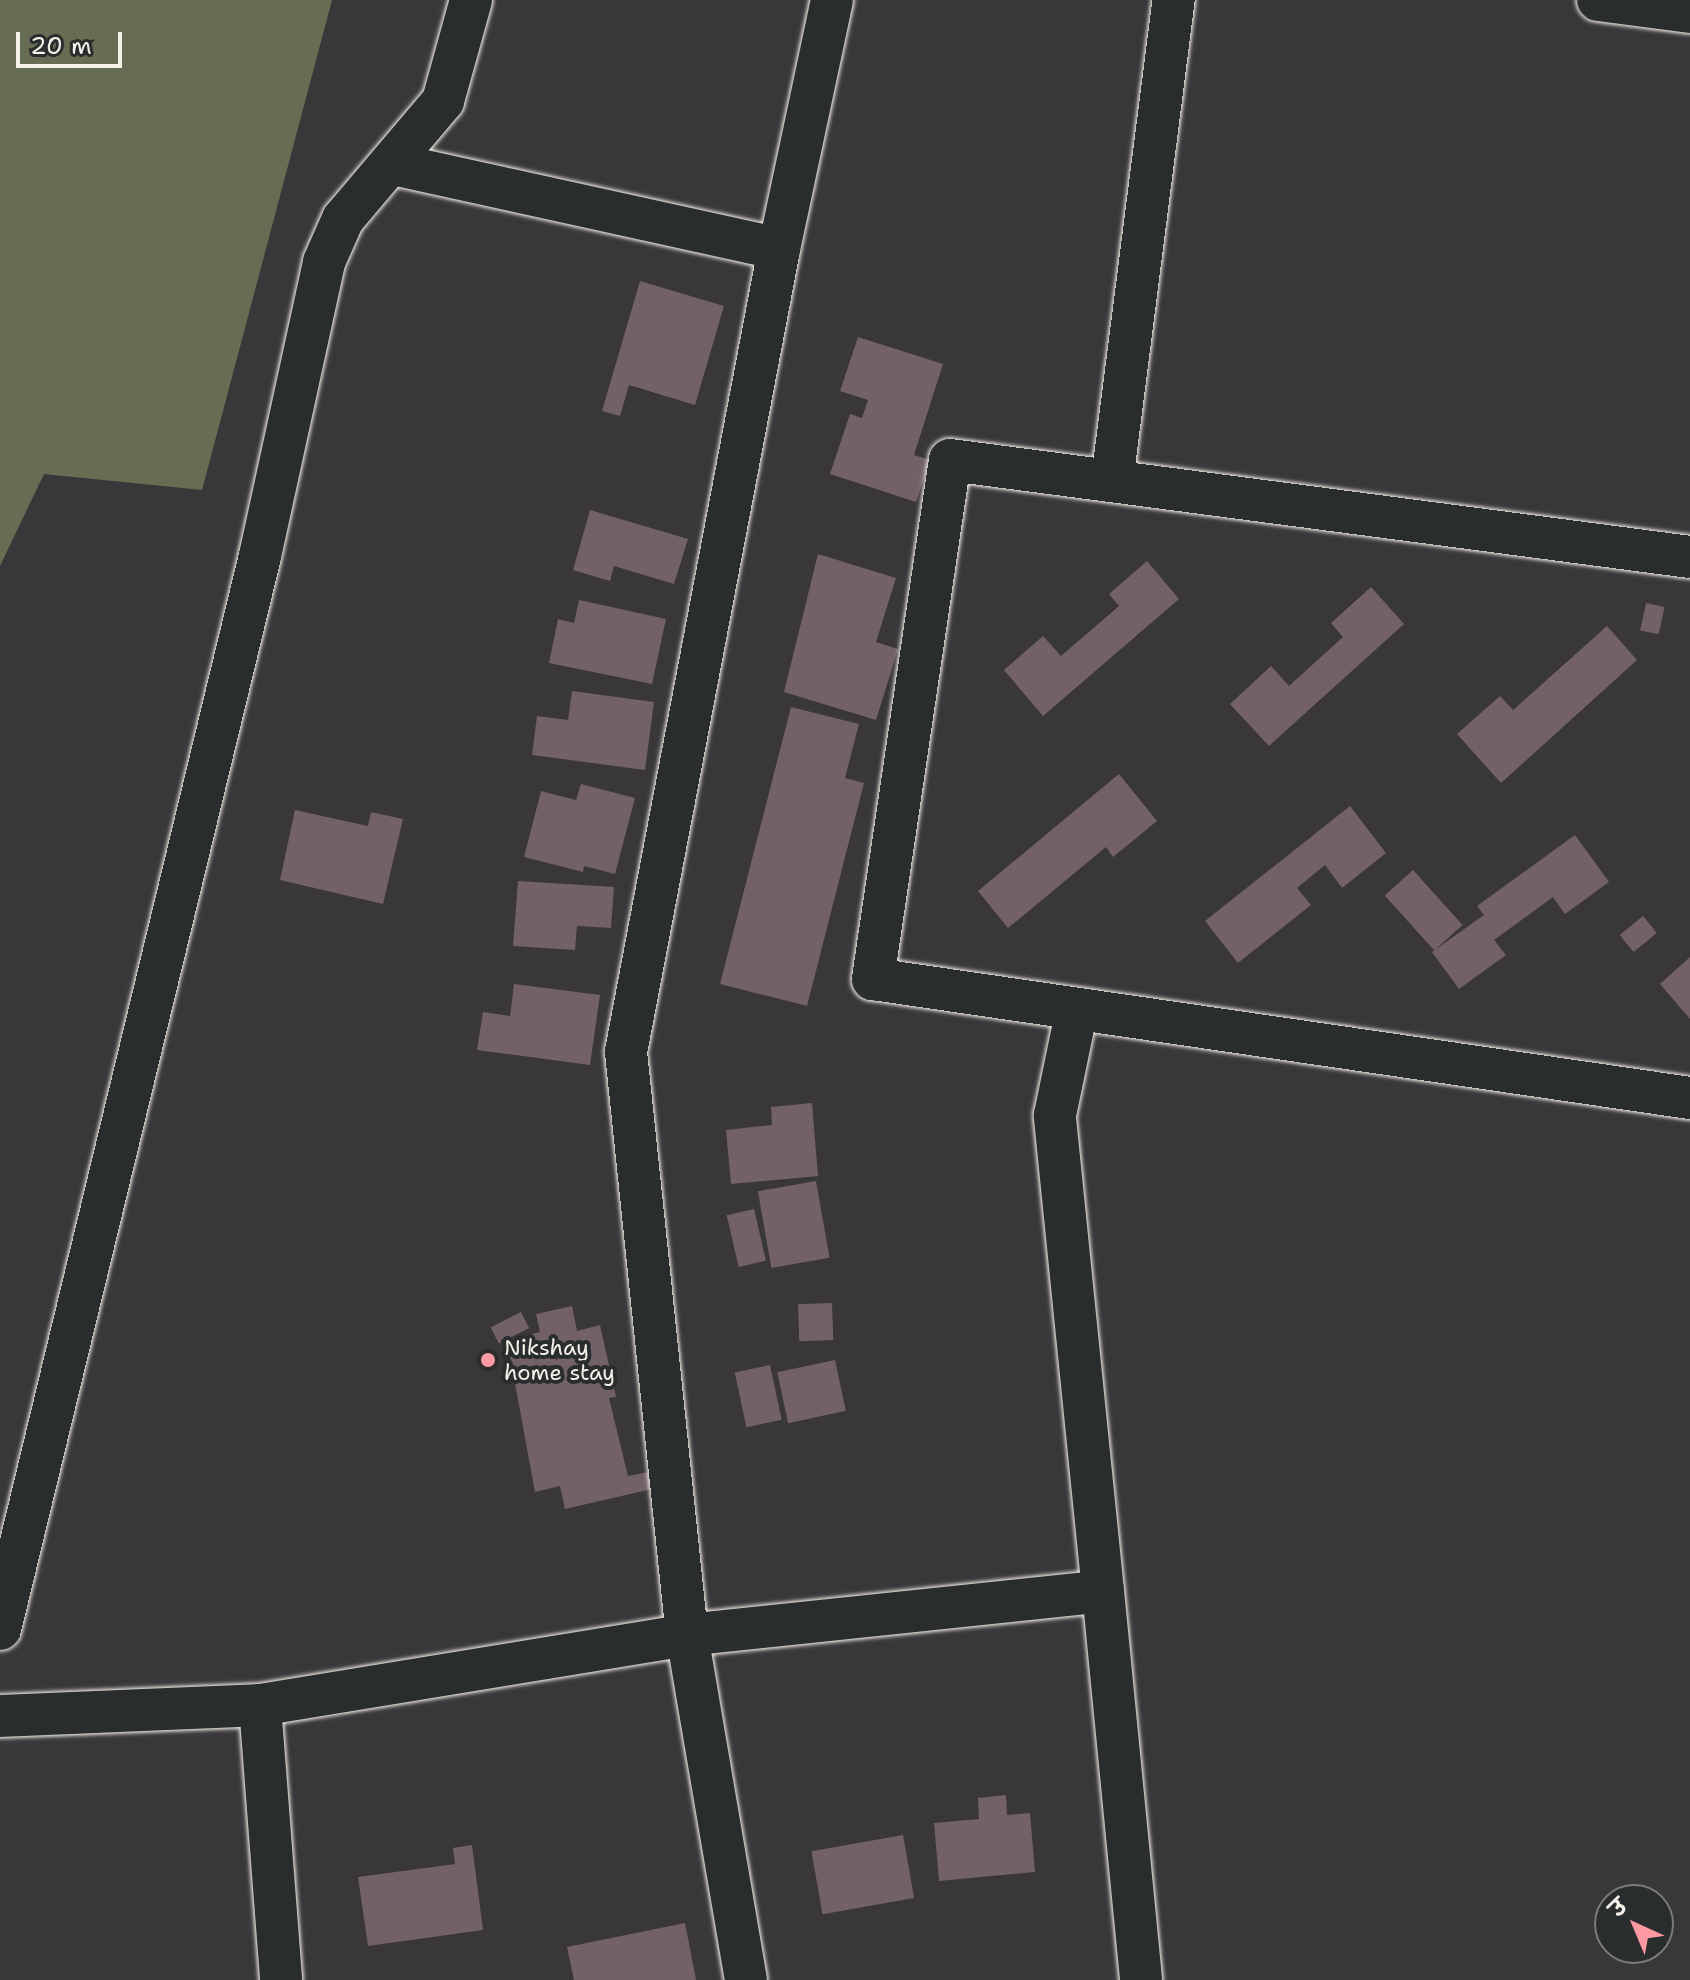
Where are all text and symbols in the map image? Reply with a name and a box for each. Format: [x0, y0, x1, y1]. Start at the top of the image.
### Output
scale bar [20, 16, 126, 66]
text: 20 m [30, 30, 92, 62]
place label: Nikshay home stay [504, 1334, 615, 1386]
marker: Nikshay home stay [479, 1351, 497, 1369]
north arrow [1594, 1884, 1674, 1964]
text: उ [1603, 1892, 1634, 1923]

